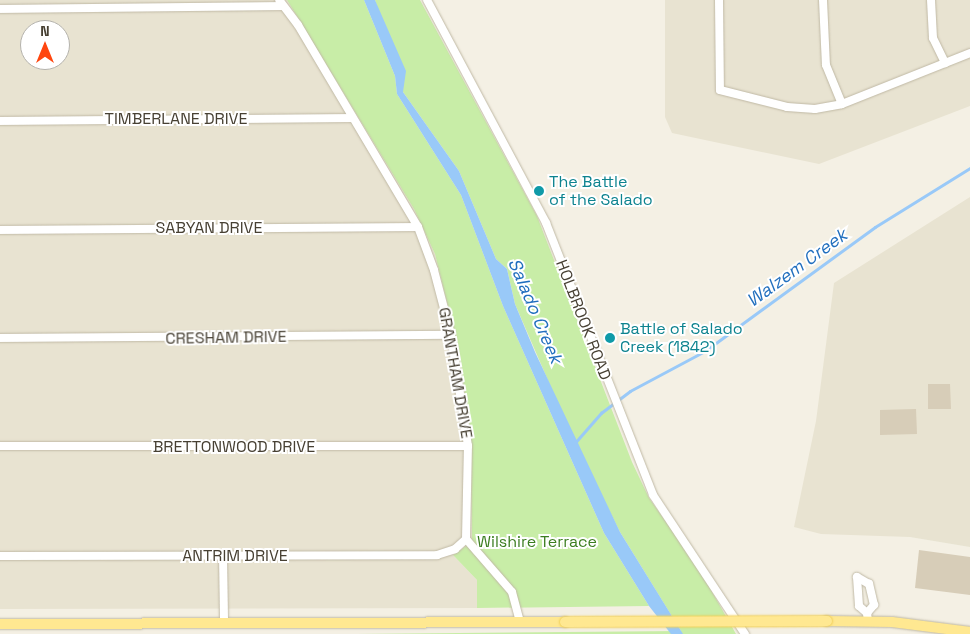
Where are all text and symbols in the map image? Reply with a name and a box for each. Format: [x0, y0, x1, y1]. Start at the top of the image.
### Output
north arrow [20, 20, 70, 70]
text: N [40, 22, 50, 40]
street label: TIMBERLANE DRIVE [105, 109, 247, 129]
place label: The Battle of the Salado [549, 172, 653, 210]
marker: The Battle of the Salado [533, 185, 545, 197]
street label: SABYAN DRIVE [155, 218, 263, 238]
water label: Walzem Creek [742, 224, 852, 312]
water label: Salado Creek [503, 255, 567, 367]
street label: HOLBROOK ROAD [551, 257, 615, 383]
street label: GRANTHAM DRIVE [434, 306, 476, 440]
place label: Battle of Salado Creek (1842) [620, 319, 743, 357]
street label: CRESHAM DRIVE [165, 327, 287, 349]
marker: Battle of Salado Creek (1842) [604, 332, 616, 344]
street label: BRETTONWOOD DRIVE [153, 437, 315, 457]
park label: Wilshire Terrace [477, 532, 597, 552]
street label: ANTRIM DRIVE [182, 546, 288, 566]

